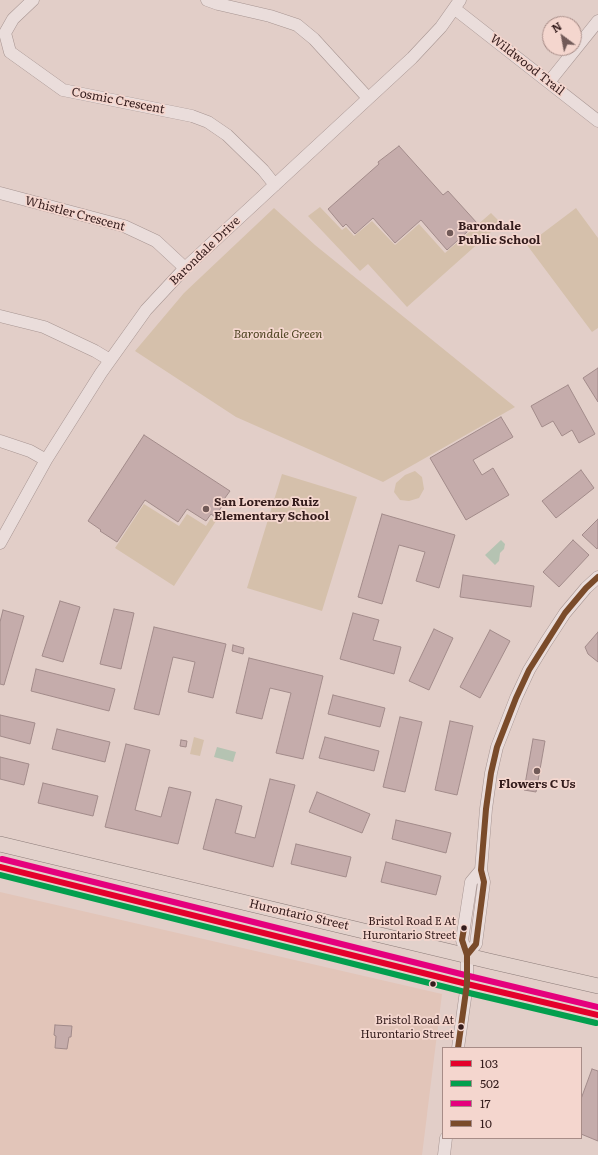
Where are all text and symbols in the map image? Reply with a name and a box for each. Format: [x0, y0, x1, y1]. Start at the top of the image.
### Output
north arrow [542, 16, 582, 56]
text: N [548, 17, 564, 36]
street label: Wildwood Trail [487, 31, 567, 99]
street label: Cosmic Crescent [70, 85, 166, 117]
street label: Whistler Crescent [23, 194, 127, 234]
street label: Barondale Drive [167, 214, 243, 288]
place label: Barondale Public School [458, 219, 540, 247]
marker: Barondale Public School [445, 228, 455, 238]
park label: Barondale Green [234, 327, 322, 341]
place label: San Lorenzo Ruiz Elementary School [214, 495, 329, 523]
marker: San Lorenzo Ruiz Elementary School [201, 504, 211, 514]
marker: Flowers C Us [532, 766, 542, 776]
place label: Flowers C Us [498, 777, 576, 791]
street label: Hurontario Street [248, 897, 350, 933]
place label: Bristol Road E At Hurontario Street [363, 915, 456, 941]
marker: Bristol Road E At Hurontario Street [459, 923, 469, 933]
unlabelled marker [428, 979, 438, 989]
place label: Bristol Road At Hurontario Street [361, 1014, 454, 1040]
marker: Bristol Road At Hurontario Street [456, 1022, 466, 1032]
legend [442, 1047, 582, 1139]
text: 103 [480, 1054, 498, 1072]
text: 502 [480, 1074, 499, 1092]
text: 17 [480, 1094, 491, 1112]
text: 10 [480, 1114, 492, 1132]

